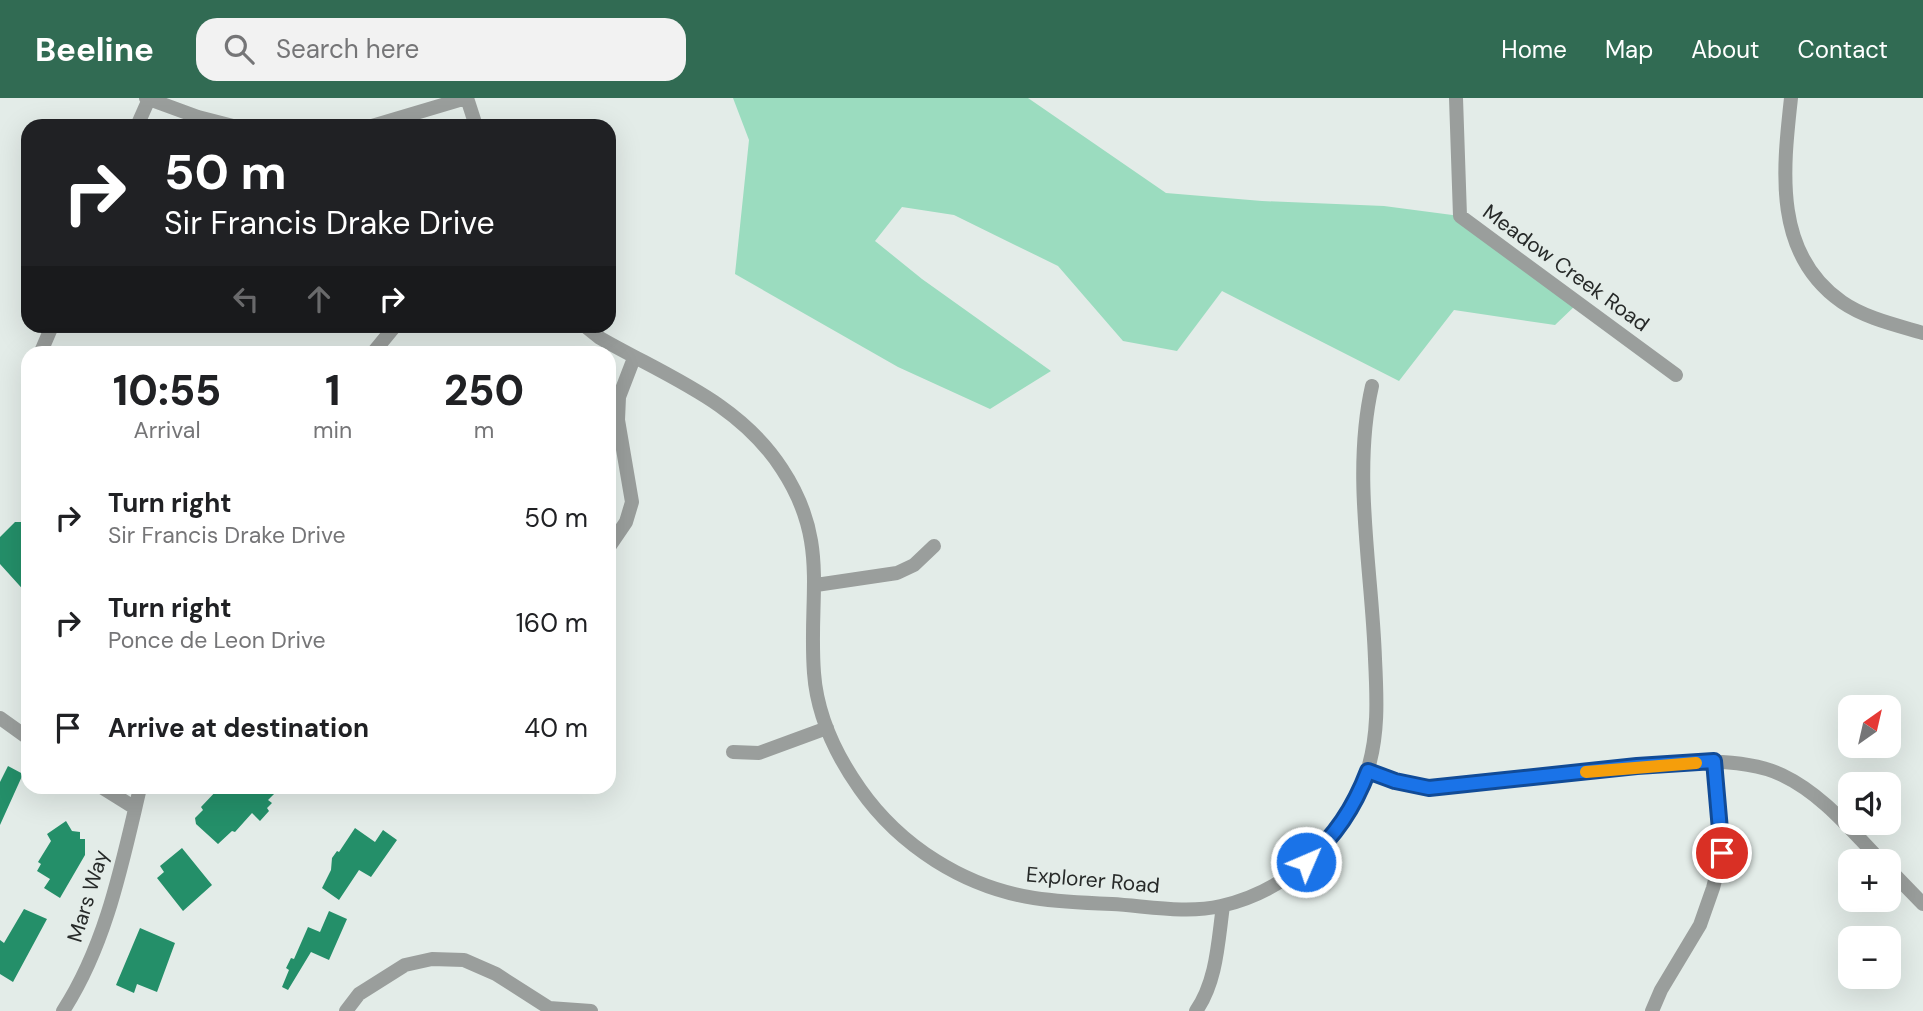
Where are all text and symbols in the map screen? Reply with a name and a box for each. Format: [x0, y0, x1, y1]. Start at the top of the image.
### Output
search box [196, 18, 686, 81]
text: Beeline [35, 28, 154, 71]
icon: search [220, 30, 258, 68]
text: Search here [276, 32, 419, 66]
text: Home [1501, 34, 1567, 65]
text: Map [1605, 34, 1653, 65]
text: About [1691, 34, 1760, 65]
text: Contact [1798, 34, 1888, 65]
text: 50 m [164, 140, 287, 204]
icon: right [49, 147, 140, 238]
street label: Meadow Creek Road [1477, 198, 1655, 338]
text: Sir Francis Drake Drive [164, 202, 495, 244]
icon: left [227, 280, 265, 318]
icon: ahead [300, 280, 338, 318]
icon: right [373, 280, 411, 318]
text: 10:55 [113, 363, 221, 418]
text: 1 [325, 363, 340, 418]
text: 250 [444, 363, 524, 418]
text: Arrival [134, 415, 201, 445]
text: min [313, 415, 352, 445]
text: m [474, 415, 494, 445]
text: Turn right [108, 486, 232, 520]
icon: right [49, 499, 87, 537]
text: 50 m [524, 501, 588, 535]
text: Sir Francis Drake Drive [108, 520, 346, 550]
text: Turn right [108, 591, 232, 625]
icon: right [49, 604, 87, 642]
text: 160 m [516, 606, 588, 640]
text: Ponce de Leon Drive [108, 625, 326, 655]
north arrow [1838, 695, 1900, 758]
map controls [1838, 695, 1901, 989]
icon: arrive [49, 709, 87, 747]
text: Arrive at destination [108, 711, 369, 745]
text: 40 m [524, 711, 588, 745]
button: sound [1838, 772, 1901, 835]
pin [1692, 823, 1752, 883]
position arrow [1269, 825, 1343, 899]
icon: arrive [1703, 834, 1741, 872]
street label: Mars Way [61, 846, 115, 946]
button: + [1838, 849, 1901, 912]
street label: Explorer Road [1025, 860, 1161, 900]
button: − [1838, 926, 1901, 989]

